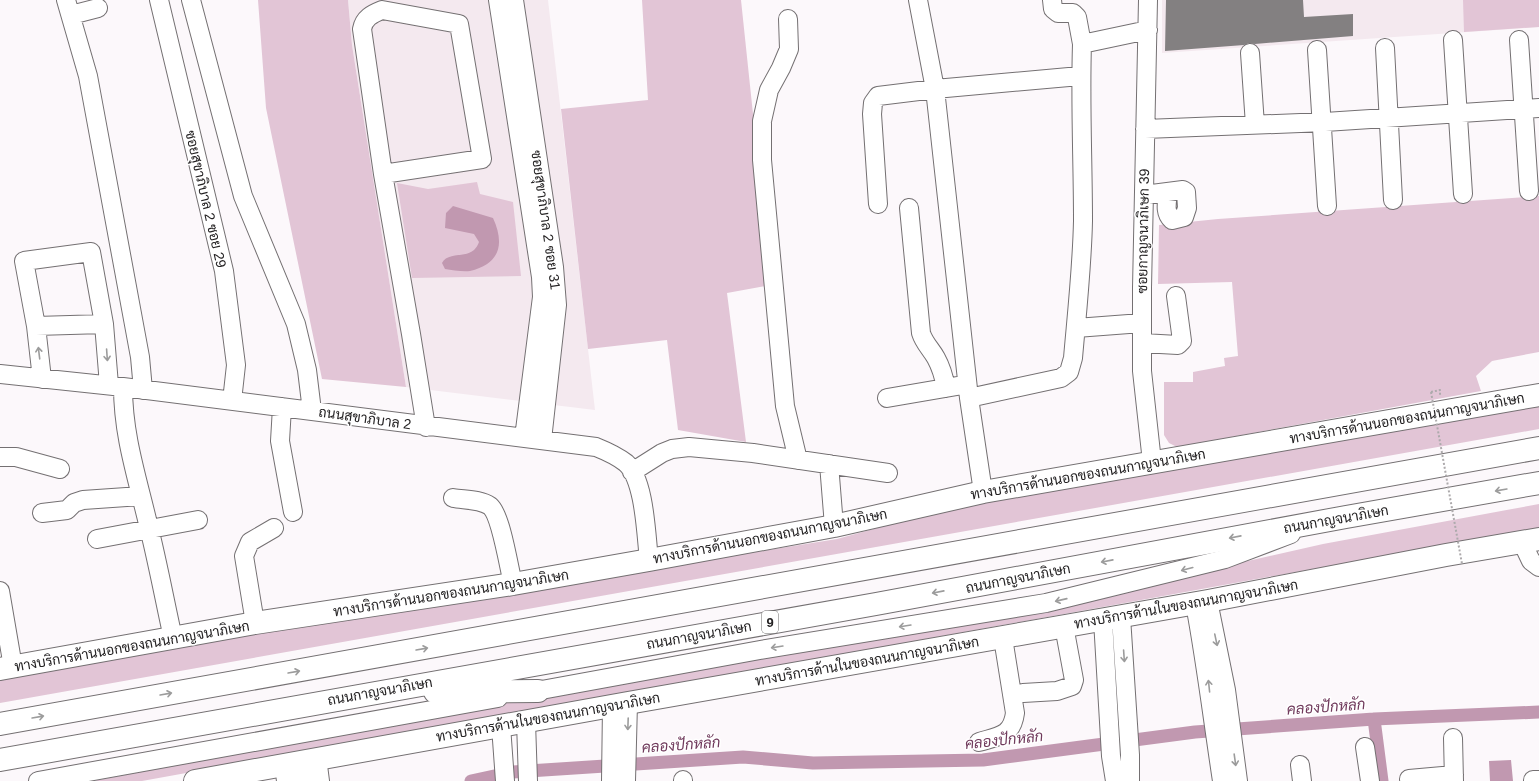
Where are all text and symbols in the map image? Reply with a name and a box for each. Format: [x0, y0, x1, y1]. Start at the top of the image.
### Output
street label: ซอยสุขาภิบาล 2 ซอย 29 [180, 129, 230, 270]
street label: ซอยสุขาภิบาล 2 ซอย 31 [526, 149, 564, 291]
street label: ซอยกาญจนาภิเษก 39 [1134, 168, 1153, 294]
one-way arrow [35, 347, 43, 360]
one-way arrow [103, 348, 110, 361]
street label: ทางบริการด้านนอกของถนนกาญจนาภิเษก [1288, 388, 1526, 448]
street label: ถนนสุขาภิบาล 2 [317, 404, 413, 434]
street label: ทางบริการด้านนอกของถนนกาญจนาภิเษก [969, 444, 1207, 504]
one-way arrow [1494, 486, 1507, 494]
street label: ถนนกาญจนาภิเษก [1282, 502, 1390, 537]
street label: ทางบริการด้านนอกของถนนกาญจนาภิเษก [651, 504, 889, 568]
one-way arrow [1229, 534, 1242, 542]
one-way arrow [1101, 557, 1114, 565]
street label: ถนนกาญจนาภิเษก [964, 560, 1072, 597]
street label: ทางบริการด้านนอกของถนนกาญจนาภิเษก [332, 565, 570, 621]
one-way arrow [1181, 565, 1194, 573]
street label: ทางบริการด้านในของถนนกาญจนาภิเษก [1072, 575, 1300, 633]
one-way arrow [932, 589, 945, 597]
one-way arrow [1055, 597, 1068, 605]
road number: 9 [762, 611, 778, 633]
street label: ทางบริการด้านนอกของถนนกาญจนาภิเษก [13, 616, 251, 676]
street label: ถนนกาญจนาภิเษก [645, 618, 753, 653]
one-way arrow [899, 622, 912, 630]
street label: ทางบริการด้านในของถนนกาญจนาภิเษก [753, 632, 981, 690]
one-way arrow [1212, 633, 1220, 646]
one-way arrow [771, 643, 784, 651]
one-way arrow [415, 644, 428, 652]
one-way arrow [1120, 649, 1127, 662]
one-way arrow [288, 667, 301, 675]
street label: ถนนกาญจนาภิเษก [326, 674, 434, 709]
one-way arrow [1205, 680, 1212, 693]
street label: ทางบริการด้านในของถนนกาญจนาภิเษก [434, 688, 662, 746]
one-way arrow [160, 690, 173, 698]
water label: คลองปักหลัก [1286, 695, 1366, 718]
one-way arrow [32, 713, 45, 721]
one-way arrow [624, 717, 632, 730]
water label: คลองปักหลัก [964, 727, 1044, 752]
water label: คลองปักหลัก [641, 733, 721, 756]
one-way arrow [1231, 753, 1239, 766]

